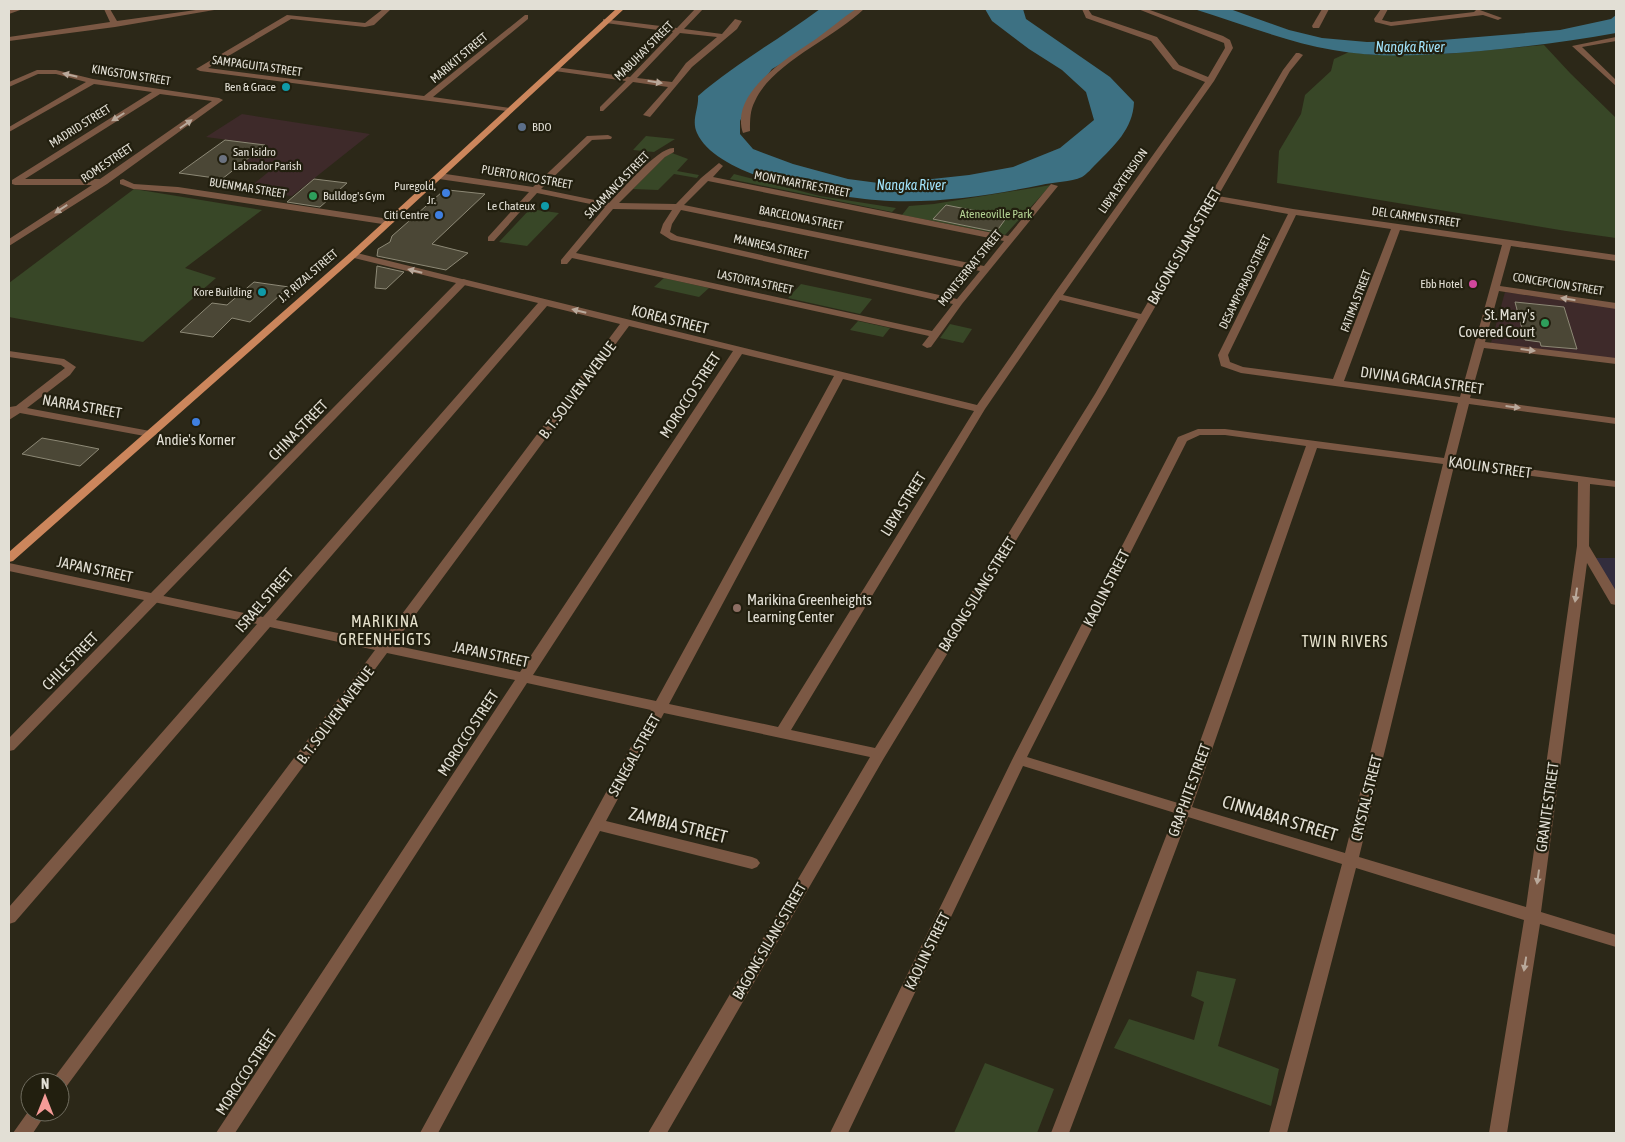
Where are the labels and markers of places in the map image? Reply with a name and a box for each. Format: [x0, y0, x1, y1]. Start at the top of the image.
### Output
place label: Ben & Grace [224, 80, 276, 94]
marker: Ben & Grace [280, 81, 292, 93]
place label: BDO [532, 120, 551, 134]
marker: BDO [516, 121, 528, 133]
place label: San Isidro Labrador Parish [233, 145, 302, 173]
marker: San Isidro Labrador Parish [217, 153, 229, 165]
place label: Puregold, Jr. [394, 179, 436, 207]
marker: Puregold, Jr. [440, 187, 452, 199]
place label: Bulldog's Gym [323, 189, 385, 203]
marker: Bulldog's Gym [307, 190, 319, 202]
place label: Le Chateux [487, 199, 535, 213]
marker: Le Chateux [539, 200, 551, 212]
place label: Citi Centre [384, 208, 429, 222]
marker: Citi Centre [433, 209, 445, 221]
place label: Ebb Hotel [1420, 277, 1464, 291]
marker: Ebb Hotel [1467, 278, 1479, 290]
place label: Kore Building [193, 285, 253, 299]
marker: Kore Building [256, 286, 268, 298]
place label: St. Mary's Covered Court [1459, 306, 1535, 340]
marker: St. Mary's Covered Court [1539, 317, 1551, 329]
marker: Andie's Korner [190, 416, 202, 428]
place label: Andie's Korner [157, 431, 236, 448]
place label: Marikina Greenheights Learning Center [747, 591, 872, 625]
marker: Marikina Greenheights Learning Center [731, 602, 743, 614]

